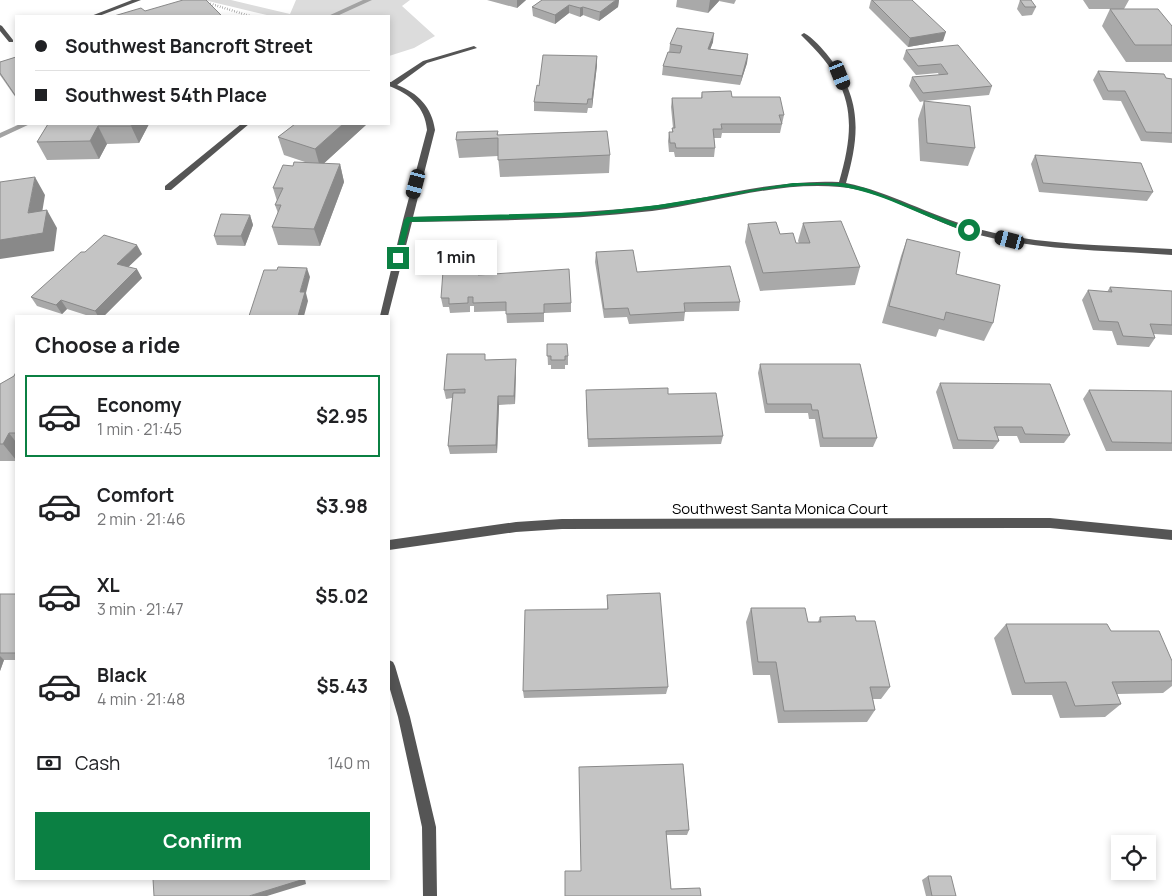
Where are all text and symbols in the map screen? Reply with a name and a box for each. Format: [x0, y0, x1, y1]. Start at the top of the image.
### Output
text: Southwest Bancroft Street [65, 33, 313, 59]
car [827, 58, 852, 92]
text: Southwest 54th Place [65, 82, 267, 108]
car [404, 168, 427, 200]
route start [958, 219, 980, 241]
car [993, 229, 1026, 251]
callout: 1 min [416, 240, 498, 276]
text: 1 min [436, 246, 476, 268]
route end [387, 247, 409, 269]
text: Choose a ride [35, 330, 180, 360]
text: Economy [97, 392, 181, 418]
icon: car [37, 394, 82, 439]
text: $2.95 [316, 403, 368, 429]
text: 1 min · 21:45 [97, 418, 182, 440]
text: Comfort [97, 482, 174, 508]
icon: car [37, 484, 82, 529]
text: $3.98 [316, 493, 368, 519]
street label: Southwest Santa Monica Court [672, 498, 888, 519]
text: 2 min · 21:46 [97, 508, 186, 530]
text: XL [97, 572, 120, 598]
icon: car [37, 574, 82, 619]
text: $5.02 [315, 583, 368, 609]
text: 3 min · 21:47 [97, 598, 184, 620]
text: Black [97, 662, 146, 688]
icon: car [37, 664, 82, 709]
text: $5.43 [317, 673, 368, 699]
text: 4 min · 21:48 [97, 688, 185, 710]
icon: cash [35, 749, 63, 777]
text: Cash [75, 750, 120, 776]
text: 140 m [328, 752, 370, 774]
button: Confirm [35, 812, 370, 870]
map controls [1111, 835, 1156, 880]
button: locate [1111, 835, 1156, 880]

